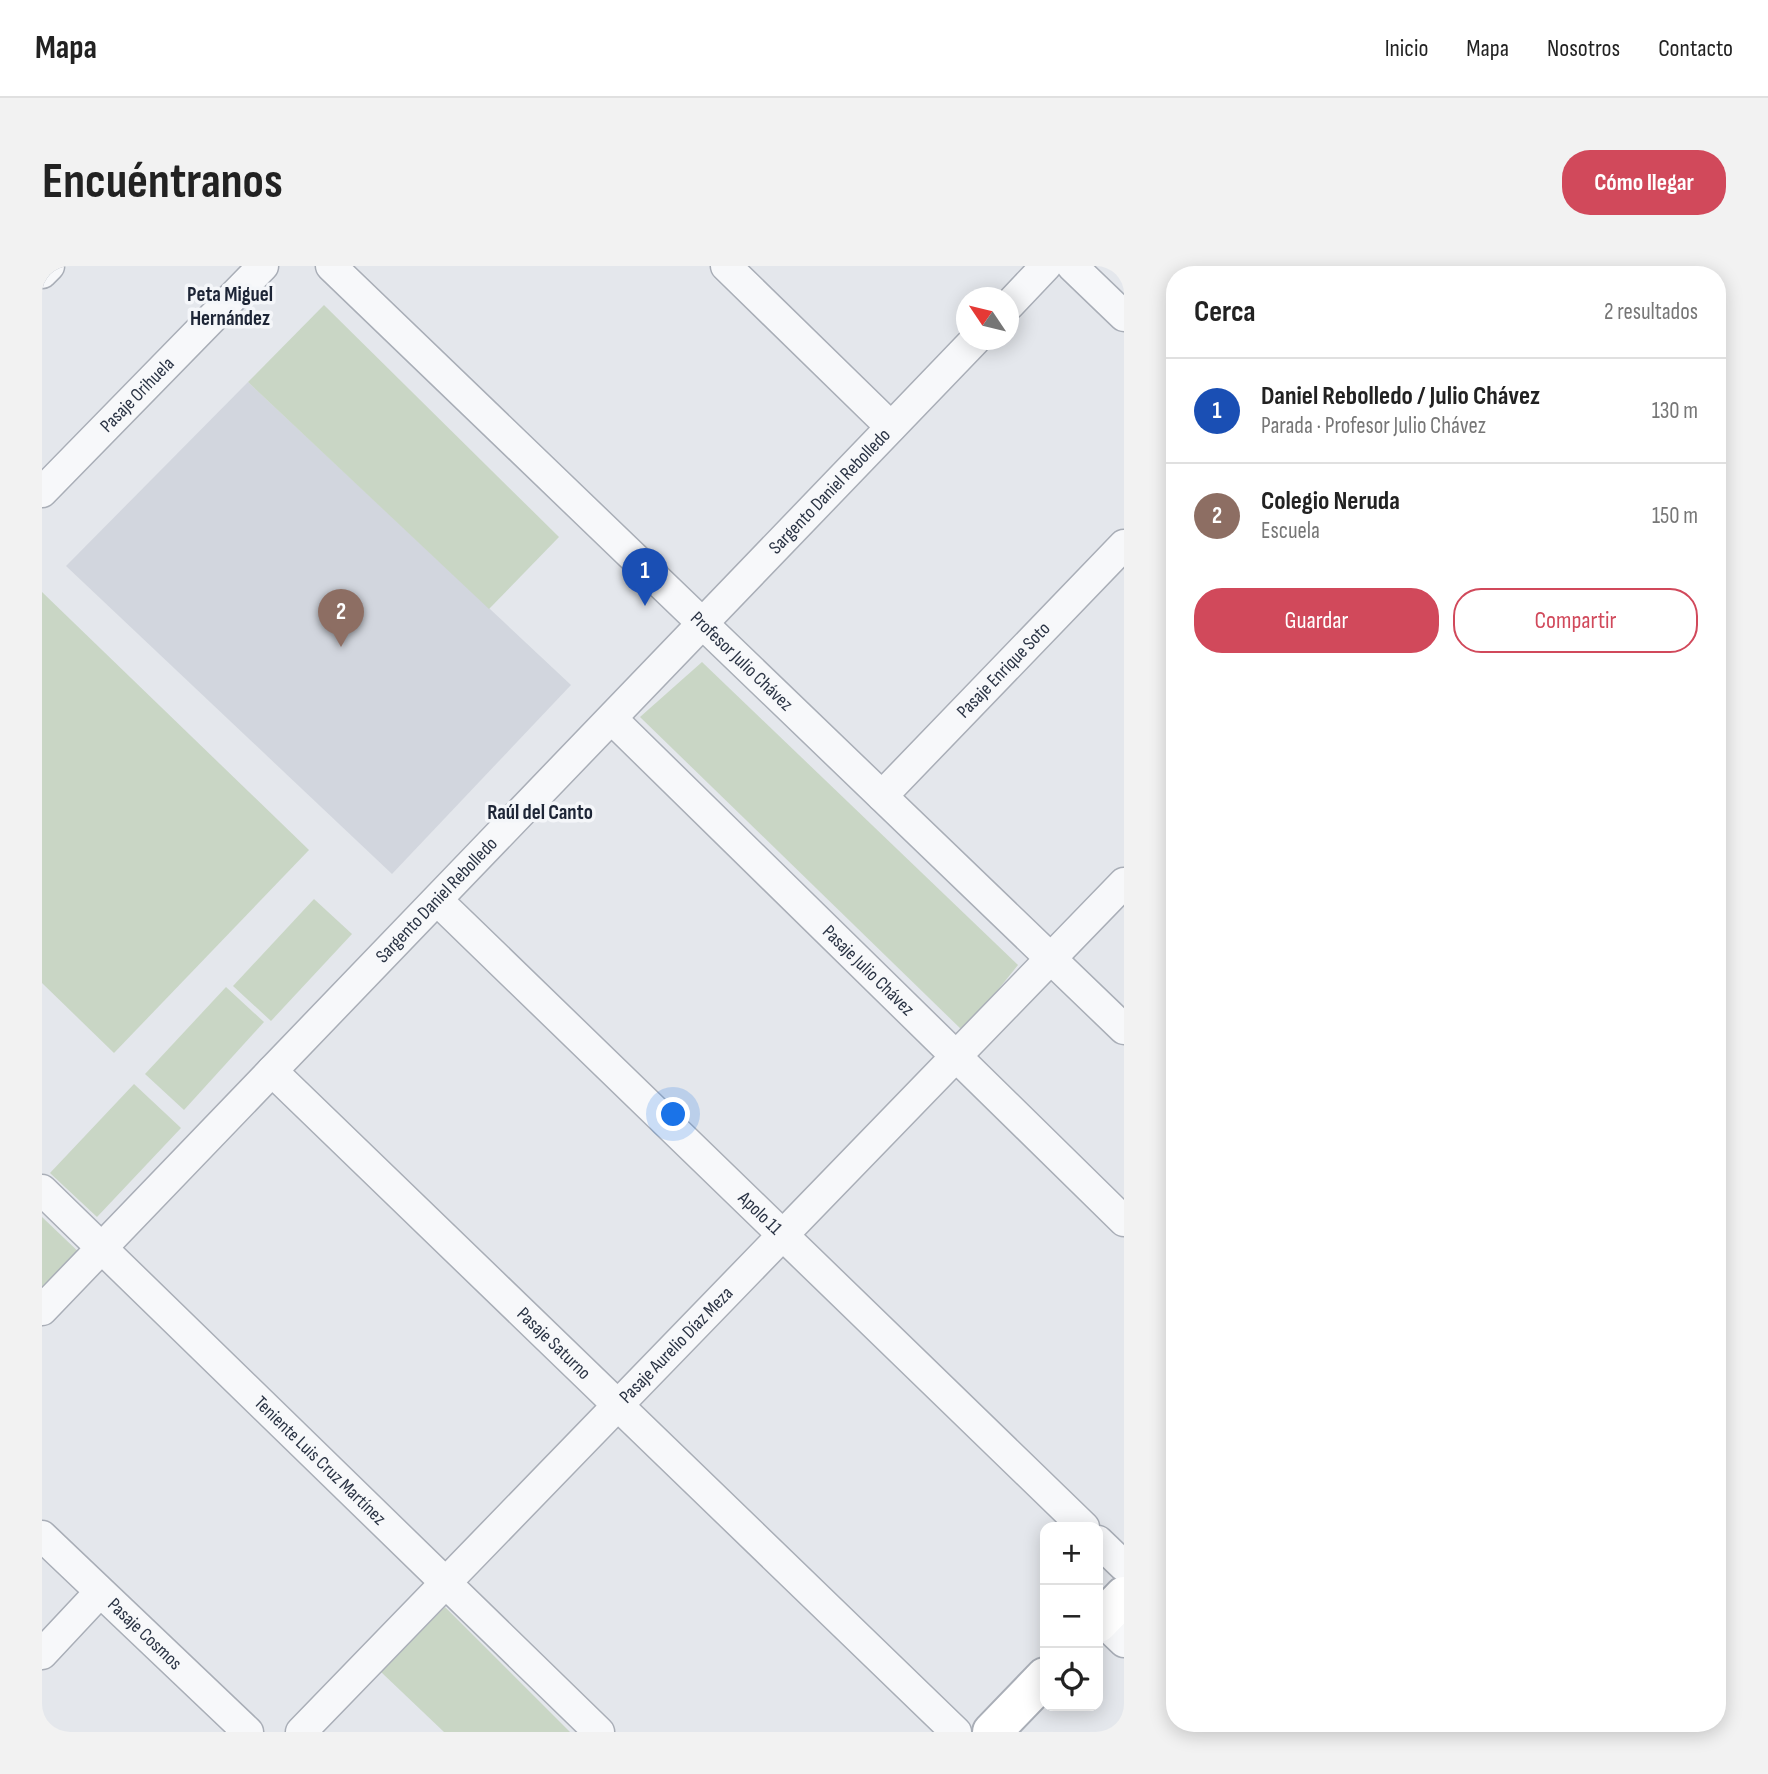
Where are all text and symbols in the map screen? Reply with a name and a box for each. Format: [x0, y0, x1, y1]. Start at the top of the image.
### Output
text: Mapa [35, 28, 97, 68]
text: Inicio [1385, 34, 1428, 63]
text: Mapa [1466, 34, 1509, 63]
text: Nosotros [1547, 34, 1620, 63]
text: Contacto [1658, 34, 1733, 63]
button: Cómo llegar [1562, 150, 1726, 215]
text: Encuéntranos [42, 153, 283, 212]
district label: Peta Miguel Hernández [187, 282, 273, 331]
north arrow [956, 287, 1019, 350]
text: Cerca [1194, 294, 1256, 330]
text: 2 resultados [1604, 298, 1698, 326]
street label: Pasaje Orihuela [95, 352, 179, 437]
text: Daniel Rebolledo / Julio Chávez [1261, 381, 1540, 412]
text: 1 [1212, 397, 1222, 425]
text: 130 m [1652, 397, 1698, 425]
text: Parada · Profesor Julio Chávez [1261, 412, 1486, 440]
street label: Sargento Daniel Rebolledo [764, 424, 895, 559]
text: Colegio Neruda [1261, 486, 1400, 517]
text: 2 [1212, 502, 1222, 530]
text: 150 m [1652, 502, 1698, 530]
text: Escuela [1261, 517, 1320, 545]
pin: 1 [622, 548, 668, 606]
button: Guardar [1194, 588, 1439, 653]
button: Compartir [1453, 588, 1698, 653]
pin: 2 [318, 589, 364, 647]
street label: Profesor Julio Chávez [686, 607, 798, 716]
street label: Pasaje Enrique Soto [952, 617, 1055, 723]
district label: Raúl del Canto [487, 800, 593, 825]
street label: Sargento Daniel Rebolledo [371, 832, 502, 967]
street label: Pasaje Julio Chávez [818, 920, 919, 1021]
your location [656, 1097, 690, 1131]
street label: Apolo 11 [733, 1186, 787, 1240]
street label: Pasaje Aurelio Díaz Meza [614, 1282, 738, 1408]
street label: Pasaje Saturno [512, 1302, 596, 1384]
street label: Teniente Luis Cruz Martínez [249, 1391, 391, 1530]
map controls [1040, 1522, 1103, 1711]
button: + [1040, 1522, 1103, 1585]
button: − [1040, 1585, 1103, 1648]
street label: Pasaje Cosmos [103, 1593, 187, 1675]
button: locate [1040, 1648, 1103, 1711]

